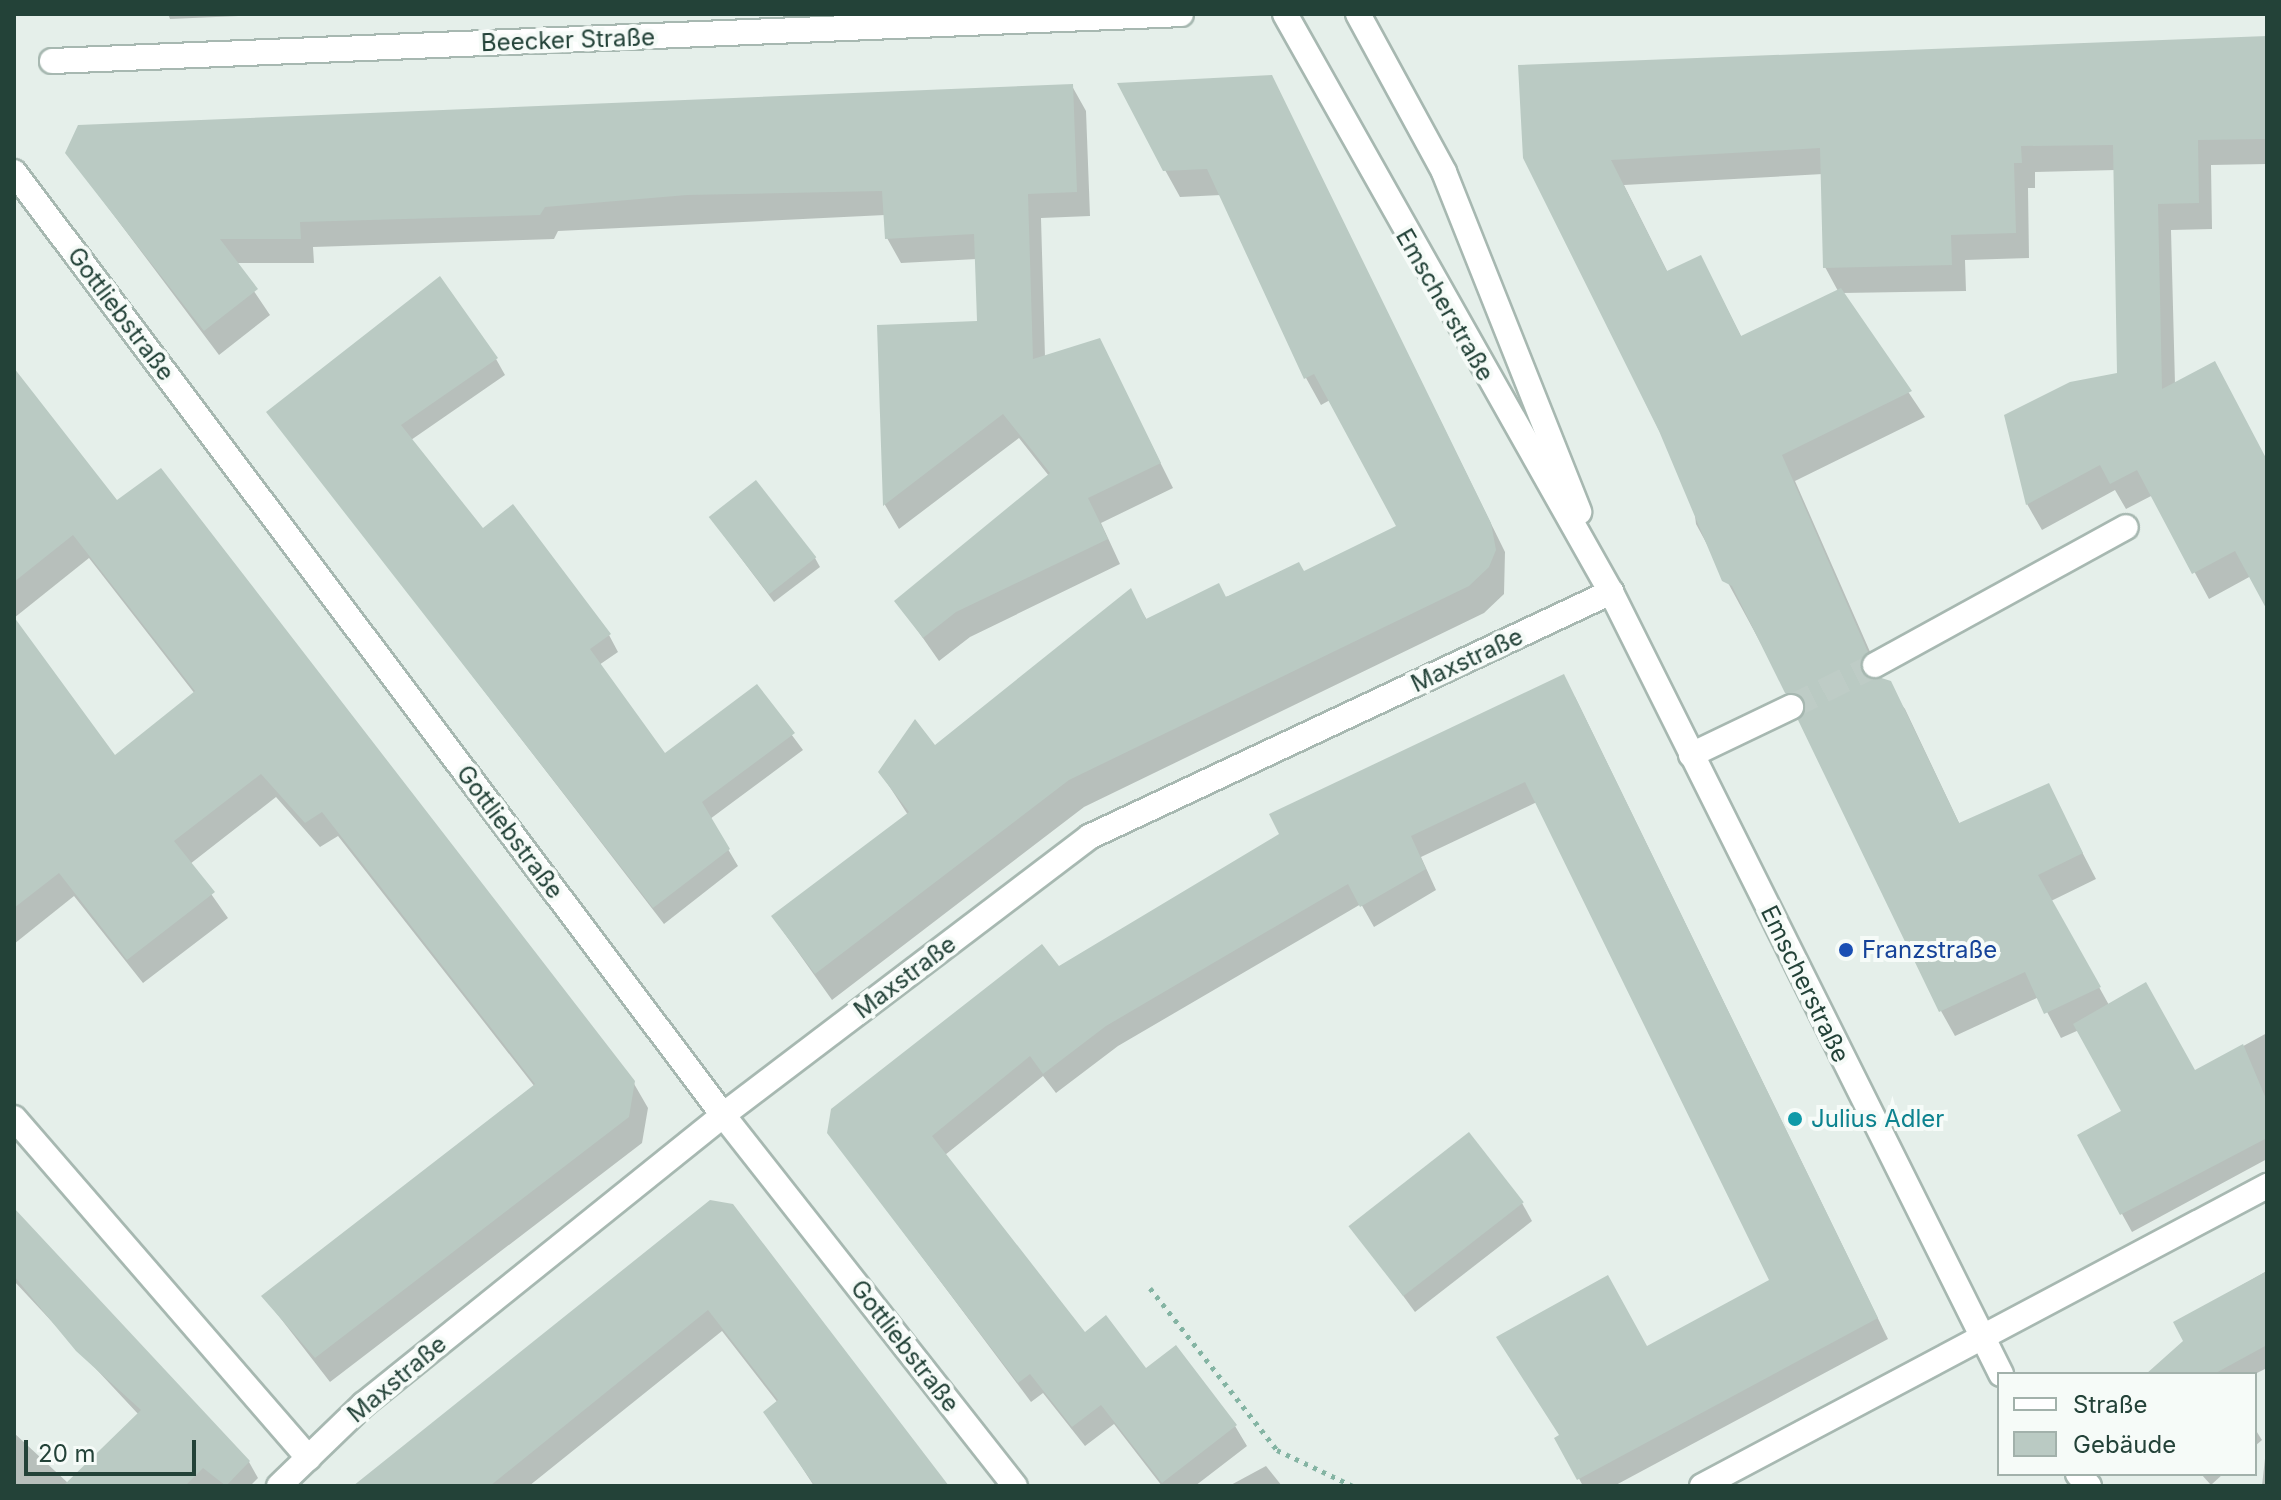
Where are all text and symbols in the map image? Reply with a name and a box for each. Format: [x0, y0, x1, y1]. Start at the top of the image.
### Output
street label: Beecker Straße [480, 23, 656, 57]
street label: Emscherstraße [1390, 224, 1500, 386]
street label: Gottliebstraße [61, 242, 181, 386]
street label: Maxstraße [1407, 622, 1527, 698]
street label: Gottliebstraße [450, 760, 570, 904]
street label: Emscherstraße [1755, 901, 1855, 1067]
street label: Maxstraße [848, 929, 962, 1025]
place label: Franzstraße [1862, 936, 1997, 964]
marker: Franzstraße [1837, 941, 1855, 959]
place label: Julius Adler [1811, 1105, 1944, 1133]
marker: Julius Adler [1786, 1110, 1804, 1128]
street label: Gottliebstraße [845, 1274, 965, 1418]
street label: Maxstraße [342, 1329, 452, 1429]
legend [1997, 1372, 2257, 1476]
text: Straße [2073, 1390, 2148, 1419]
scale bar [28, 1424, 200, 1474]
text: Gebäude [2073, 1430, 2176, 1459]
text: 20 m [38, 1439, 96, 1468]

